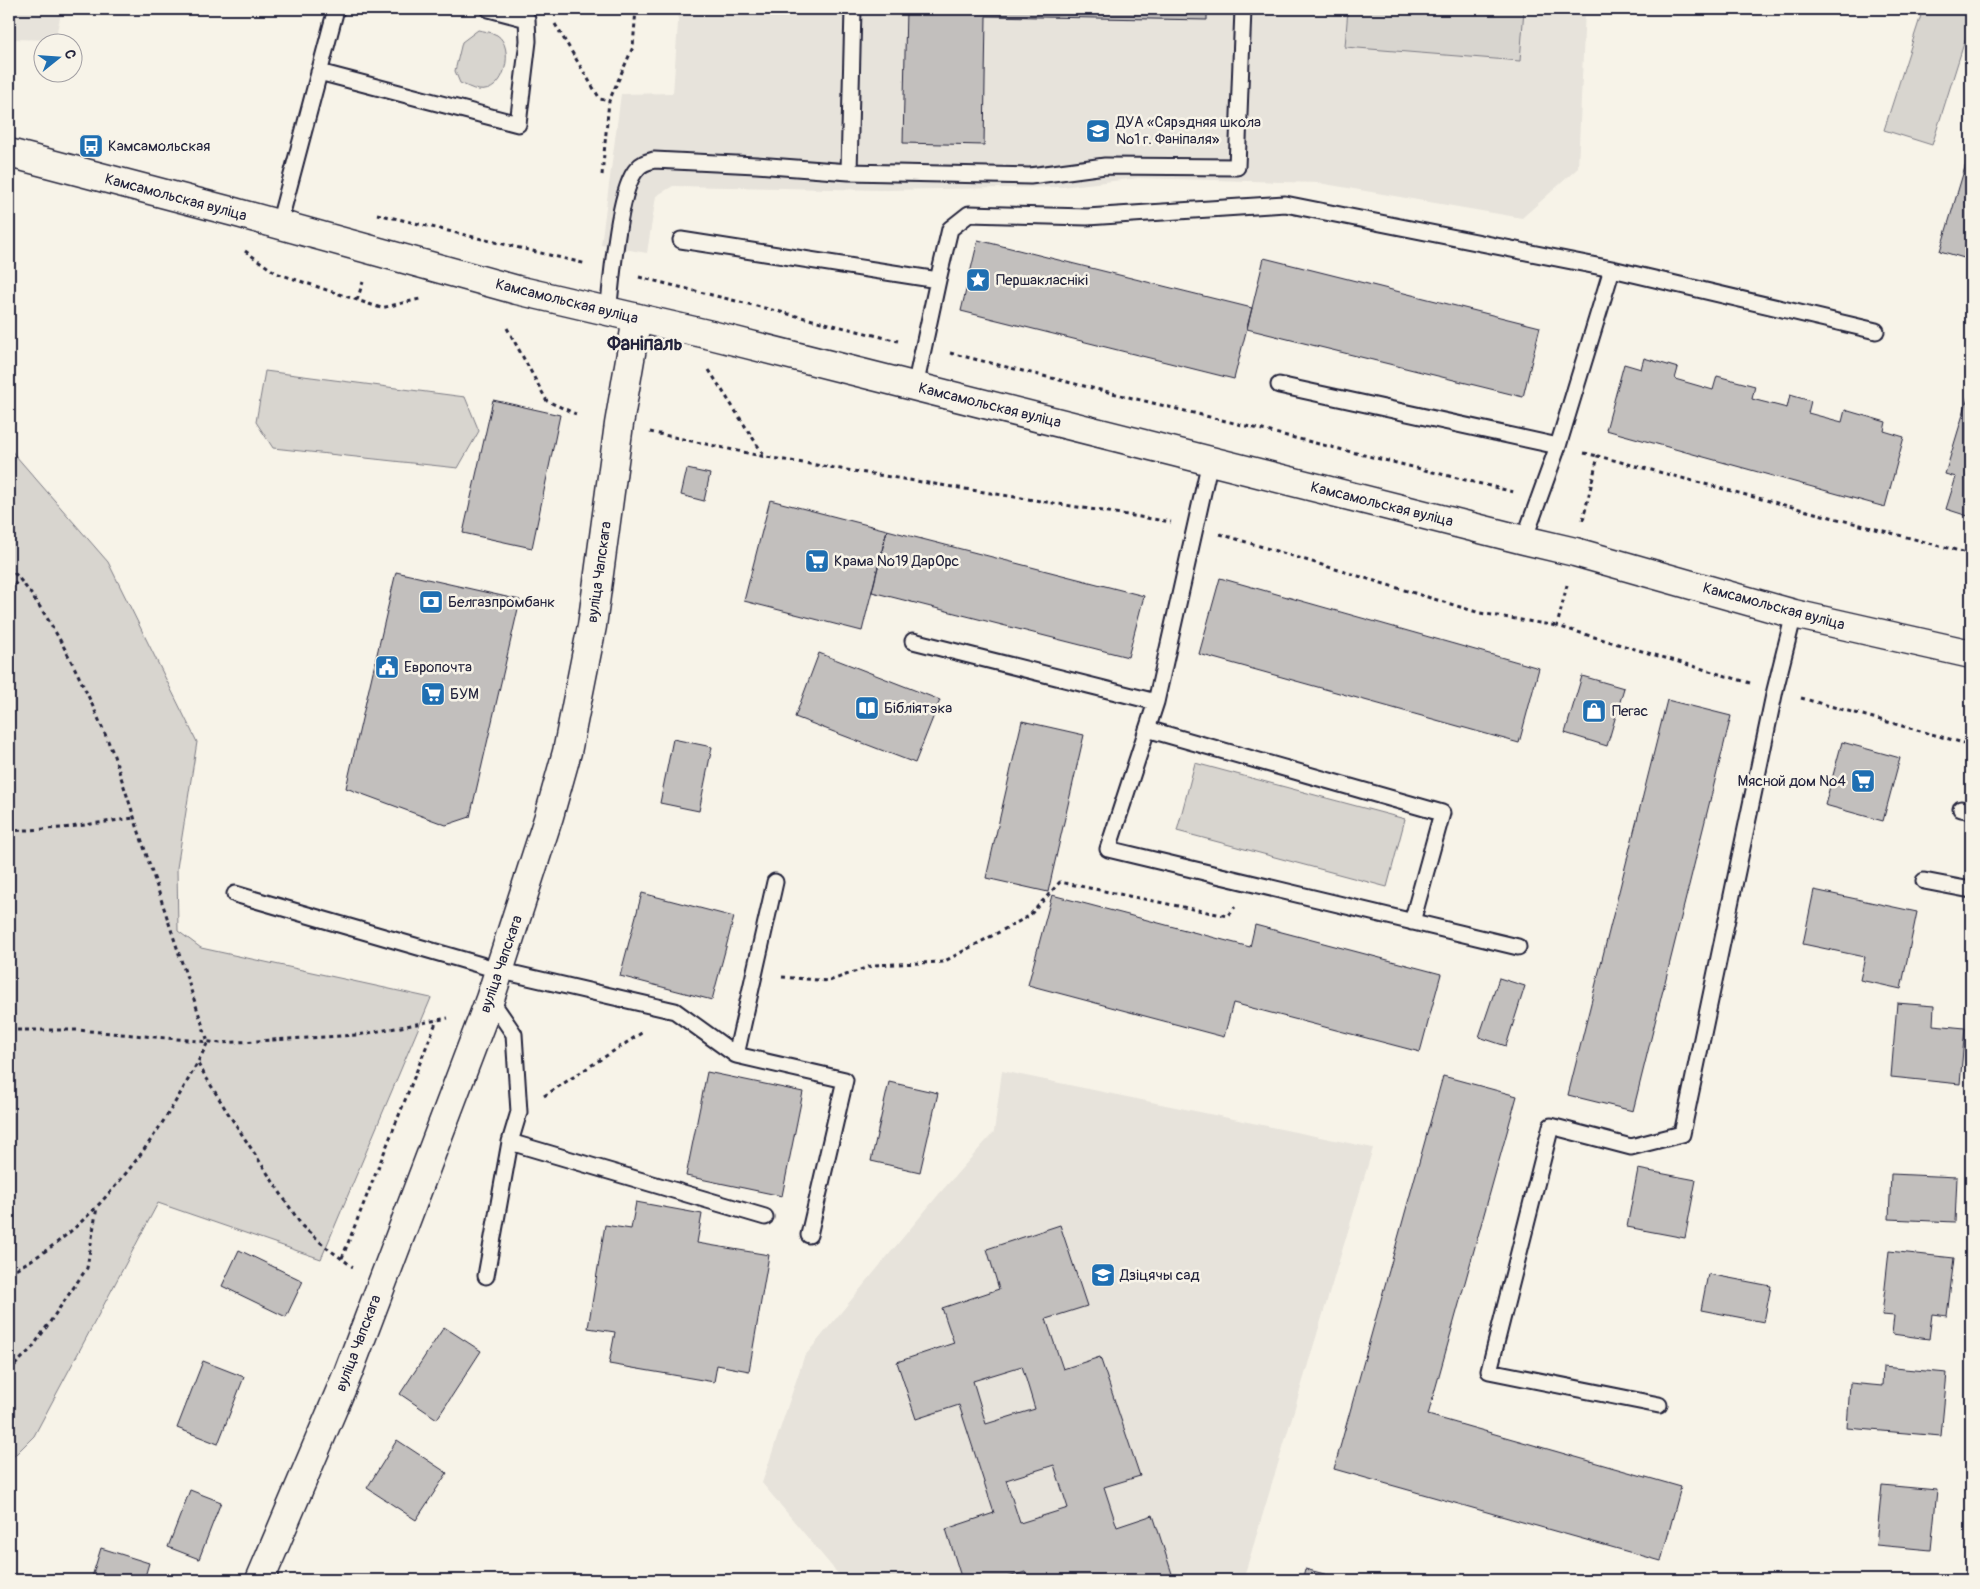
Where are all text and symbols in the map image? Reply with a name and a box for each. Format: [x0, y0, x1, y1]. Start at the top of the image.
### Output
north arrow [32, 32, 82, 82]
text: С [61, 48, 79, 61]
place label: ДУА «Сярэдняя школа №1 г. Фаніпаля» [1115, 113, 1261, 149]
school or university icon: ДУА «Сярэдняя школа №1 г. Фаніпаля» [1085, 118, 1111, 144]
bus stop icon: Камсамольская [78, 133, 104, 159]
place label: Камсамольская [108, 137, 210, 156]
street label: Камсамольская вуліца [103, 169, 249, 226]
place icon: Першакласнікі [965, 267, 991, 293]
place label: Першакласнікі [996, 271, 1088, 290]
street label: Камсамольская вуліца [494, 275, 640, 328]
district label: Фаніпаль [606, 331, 683, 356]
street label: Камсамольская вуліца [917, 379, 1063, 432]
street label: Камсамольская вуліца [1309, 478, 1455, 531]
street label: вуліца Чапскага [583, 520, 616, 624]
supermarket icon: Крама №19 ДарОрс [804, 548, 830, 574]
place label: Крама №19 ДарОрс [834, 552, 959, 571]
street label: Камсамольская вуліца [1701, 578, 1847, 635]
bank icon: Белгазпромбанк [418, 589, 444, 615]
place label: Белгазпромбанк [448, 593, 555, 612]
public building icon: Европочта [374, 654, 400, 680]
place label: Европочта [404, 658, 472, 677]
supermarket icon: БУМ [420, 681, 446, 707]
place label: БУМ [450, 685, 479, 704]
library icon: Бібліятэка [854, 695, 880, 721]
shop icon: Пегас [1581, 698, 1607, 724]
place label: Бібліятэка [884, 699, 952, 718]
place label: Пегас [1612, 702, 1648, 721]
supermarket icon: Мясной дом №4 [1850, 768, 1876, 794]
place label: Мясной дом №4 [1737, 772, 1846, 791]
street label: вуліца Чапскага [476, 913, 527, 1015]
school or university icon: Дзіцячы сад [1090, 1262, 1116, 1288]
place label: Дзіцячы сад [1119, 1266, 1199, 1285]
street label: вуліца Чапскага [331, 1292, 386, 1394]

